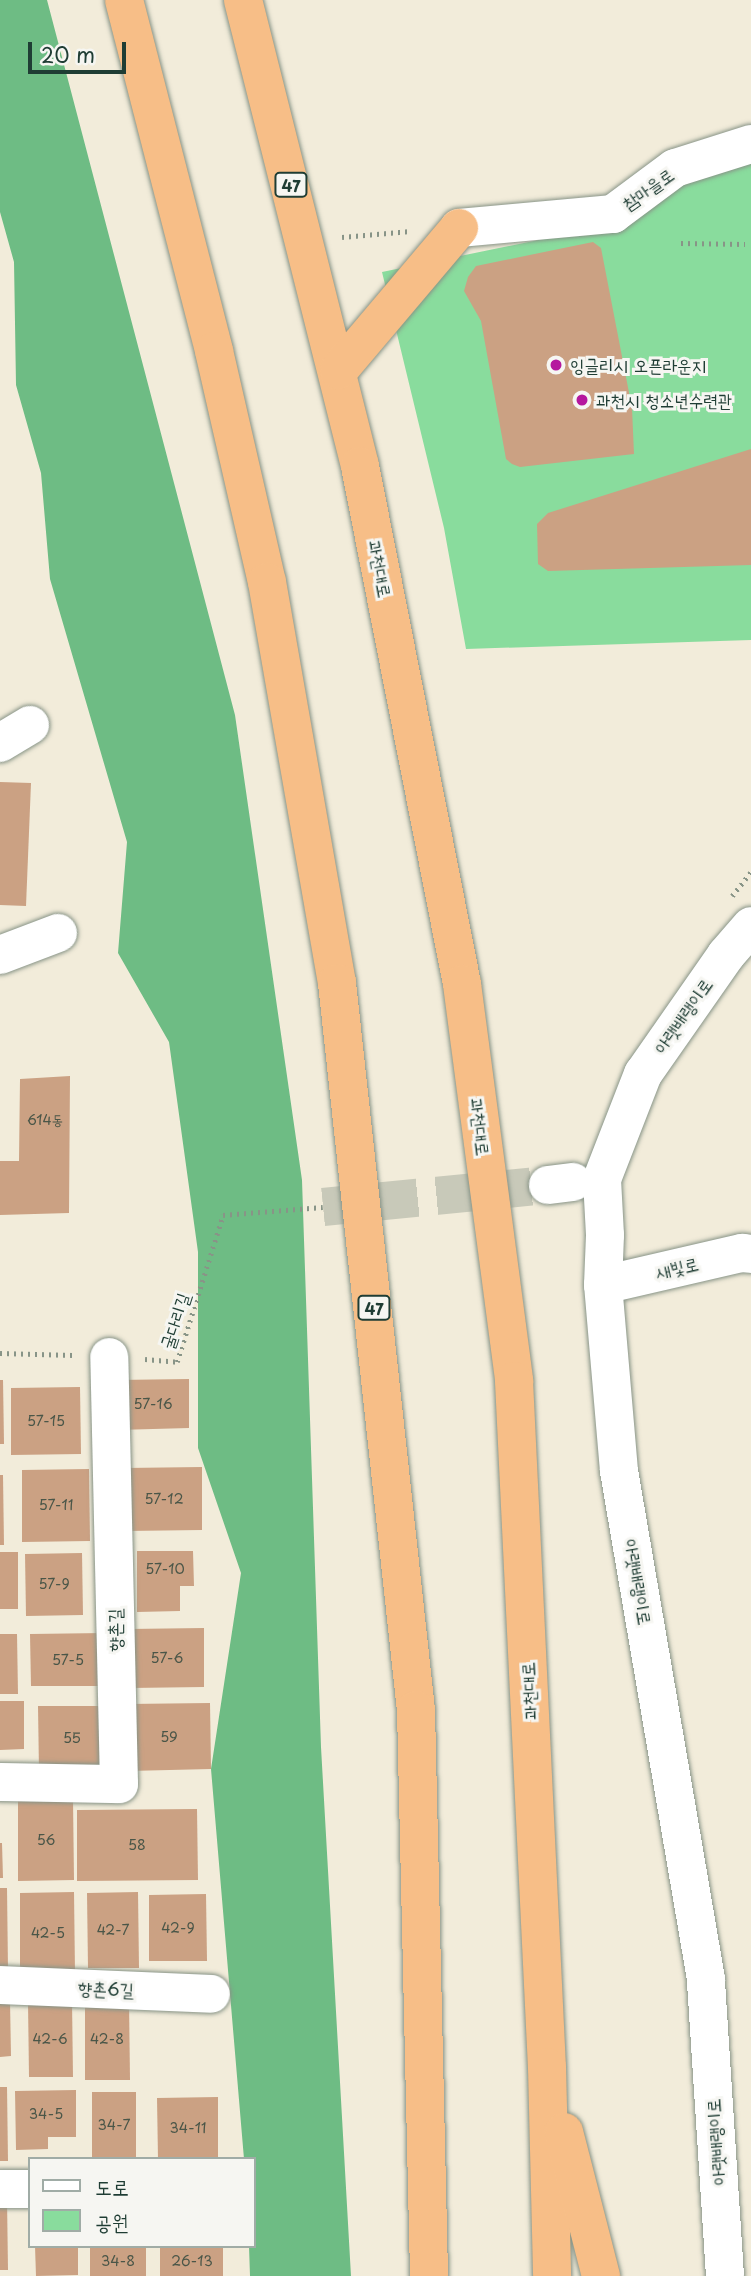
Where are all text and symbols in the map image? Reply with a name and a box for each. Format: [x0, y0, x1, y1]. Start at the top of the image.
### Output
scale bar [32, 28, 130, 72]
text: 20 m [41, 38, 95, 70]
street label: 참마을로 [618, 164, 678, 214]
road number: 47 [274, 172, 308, 197]
place label: 잉글리시 오픈라운지 [570, 354, 706, 376]
marker: 잉글리시 오픈라운지 [548, 357, 564, 373]
place label: 과천시 청소년수련관 [596, 389, 732, 411]
marker: 과천시 청소년수련관 [574, 392, 590, 408]
street label: 과천대로 [364, 539, 396, 599]
street label: 아랫배랭이로 [649, 974, 717, 1058]
street label: 과천대로 [466, 1097, 494, 1157]
house number: 614동 [27, 1112, 63, 1128]
street label: 새빛로 [653, 1253, 701, 1283]
street label: 굴다리길 [156, 1290, 194, 1352]
road number: 47 [356, 1296, 392, 1320]
house number: 57-16 [133, 1396, 173, 1412]
house number: 57-15 [27, 1413, 65, 1429]
house number: 57-12 [144, 1491, 184, 1507]
house number: 57-11 [39, 1497, 73, 1513]
street label: 아랫배랭이로 [620, 1537, 656, 1627]
house number: 57-10 [145, 1561, 185, 1577]
house number: 57-9 [38, 1576, 70, 1592]
street label: 향촌길 [104, 1608, 126, 1652]
house number: 57-6 [151, 1650, 183, 1666]
house number: 57-5 [52, 1652, 84, 1668]
street label: 과천대로 [517, 1662, 541, 1720]
house number: 59 [160, 1729, 178, 1745]
house number: 55 [63, 1730, 81, 1746]
house number: 56 [37, 1832, 55, 1848]
house number: 58 [128, 1837, 146, 1853]
house number: 42-9 [161, 1920, 195, 1936]
house number: 42-7 [97, 1922, 129, 1938]
house number: 42-5 [31, 1925, 65, 1941]
street label: 향촌6길 [78, 1977, 134, 2001]
house number: 42-6 [33, 2031, 67, 2047]
house number: 42-8 [90, 2031, 124, 2047]
street label: 아랫배랭이로 [702, 2098, 730, 2186]
house number: 34-5 [29, 2106, 63, 2122]
house number: 34-7 [98, 2117, 130, 2133]
house number: 34-11 [169, 2120, 207, 2136]
legend [28, 2157, 256, 2248]
text: 도로 [95, 2170, 129, 2202]
text: 공원 [95, 2205, 129, 2237]
house number: 34-8 [101, 2253, 135, 2269]
house number: 26-13 [171, 2253, 213, 2269]

